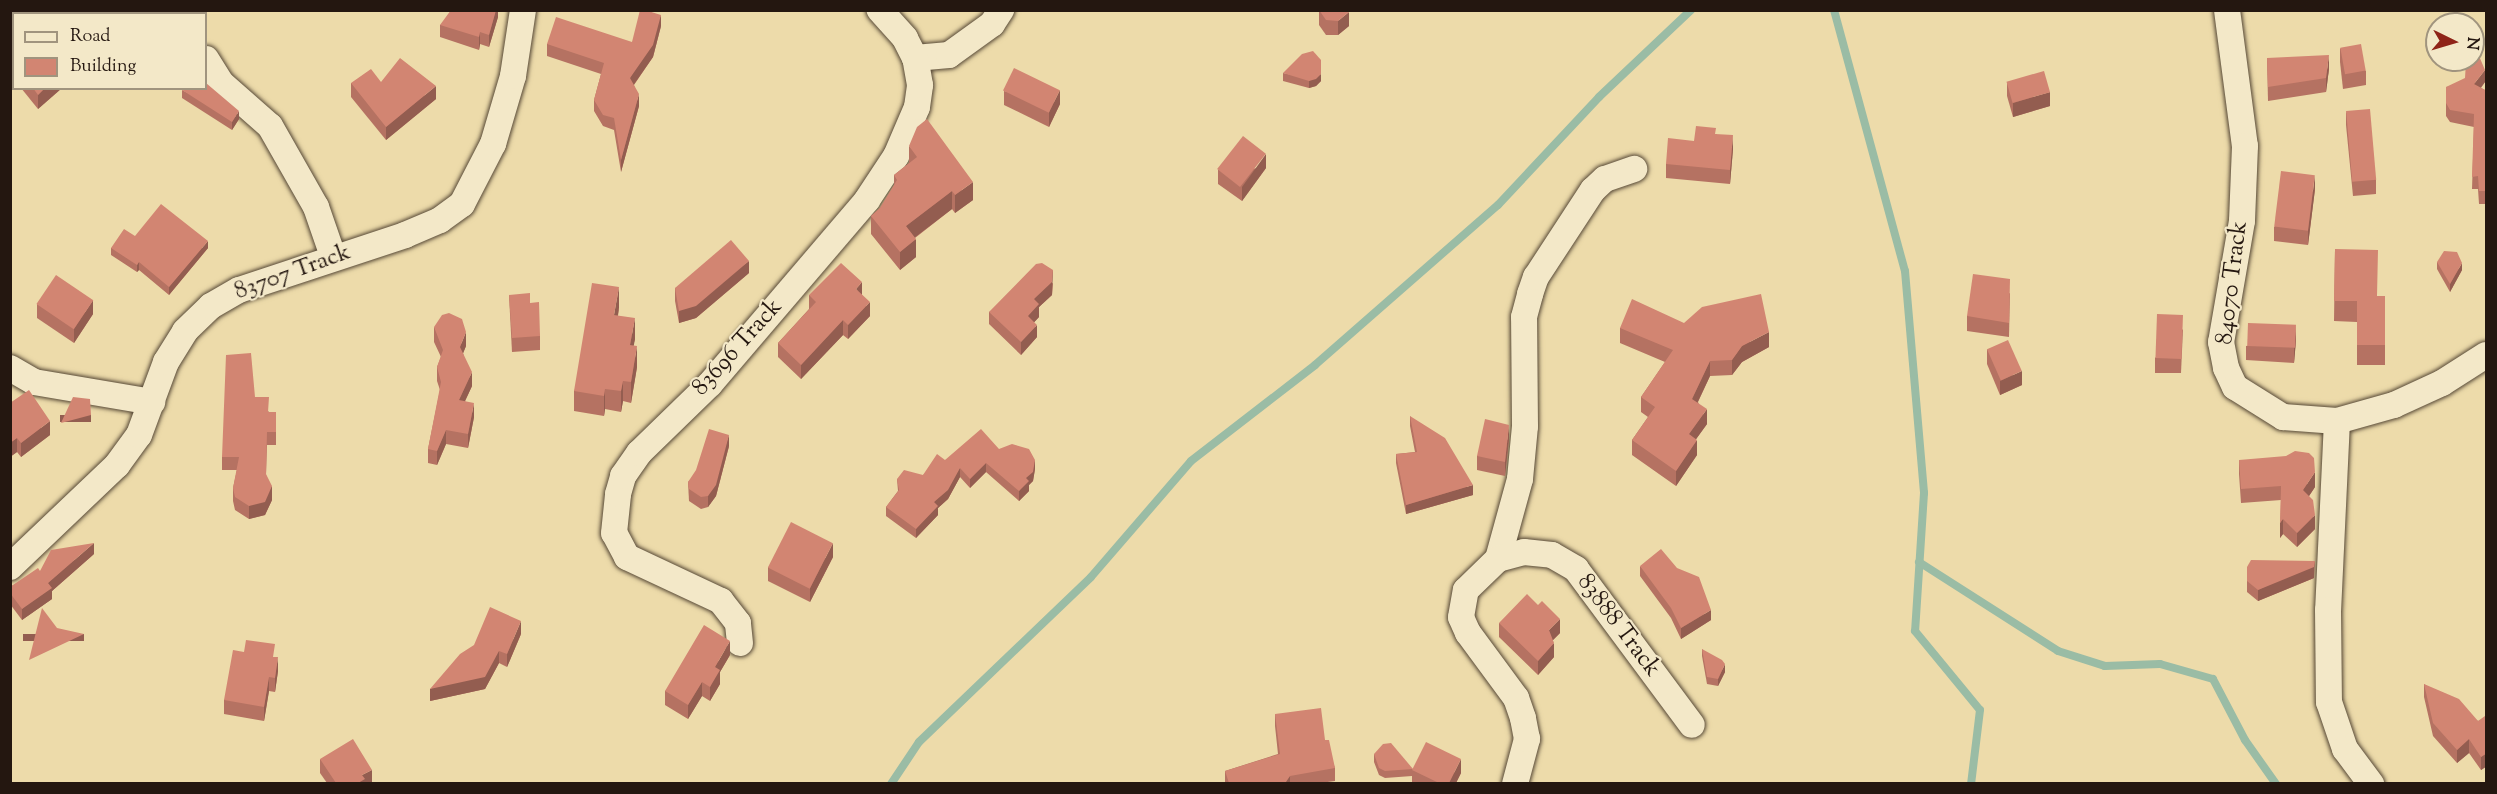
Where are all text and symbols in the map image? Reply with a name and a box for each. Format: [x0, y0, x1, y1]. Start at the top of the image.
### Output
legend [12, 12, 207, 90]
north arrow [2425, 12, 2485, 72]
text: Road [70, 24, 110, 50]
text: N [2459, 36, 2483, 51]
text: Building [70, 54, 136, 80]
street label: 84070 Track [2211, 220, 2255, 346]
street label: 83707 Track [231, 239, 355, 307]
street label: 83696 Track [687, 294, 789, 402]
street label: 83888 Track [1570, 569, 1666, 683]

